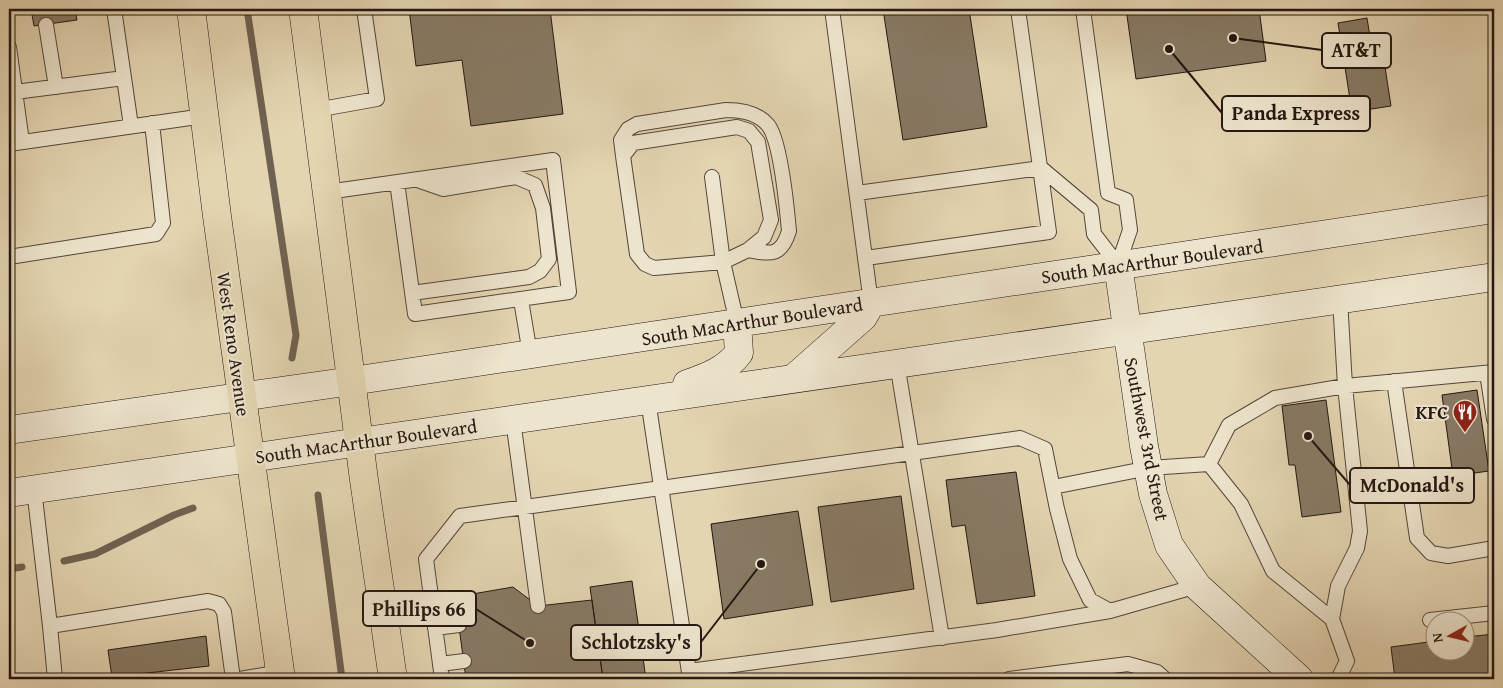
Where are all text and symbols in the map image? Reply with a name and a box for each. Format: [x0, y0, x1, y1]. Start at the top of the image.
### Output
callout: AT&T [1322, 33, 1391, 68]
text: AT&T [1331, 35, 1381, 64]
callout: Panda Express [1222, 96, 1370, 131]
text: Panda Express [1232, 98, 1360, 127]
street label: South MacArthur Boulevard [1039, 231, 1266, 290]
street label: West Reno Avenue [210, 270, 258, 418]
street label: South MacArthur Boulevard [639, 290, 865, 352]
street label: Southwest 3rd Street [1117, 355, 1177, 524]
place label: KFC [1415, 398, 1448, 426]
restaurant icon: KFC [1452, 399, 1478, 433]
street label: South MacArthur Boulevard [253, 411, 480, 470]
callout: McDonald's [1350, 468, 1474, 503]
text: McDonald's [1360, 470, 1464, 499]
callout: Phillips 66 [363, 591, 476, 626]
text: Phillips 66 [372, 594, 466, 623]
north arrow [1426, 610, 1476, 660]
callout: Schlotzsky's [571, 625, 701, 660]
text: Schlotzsky's [581, 627, 691, 656]
text: N [1426, 631, 1448, 644]

